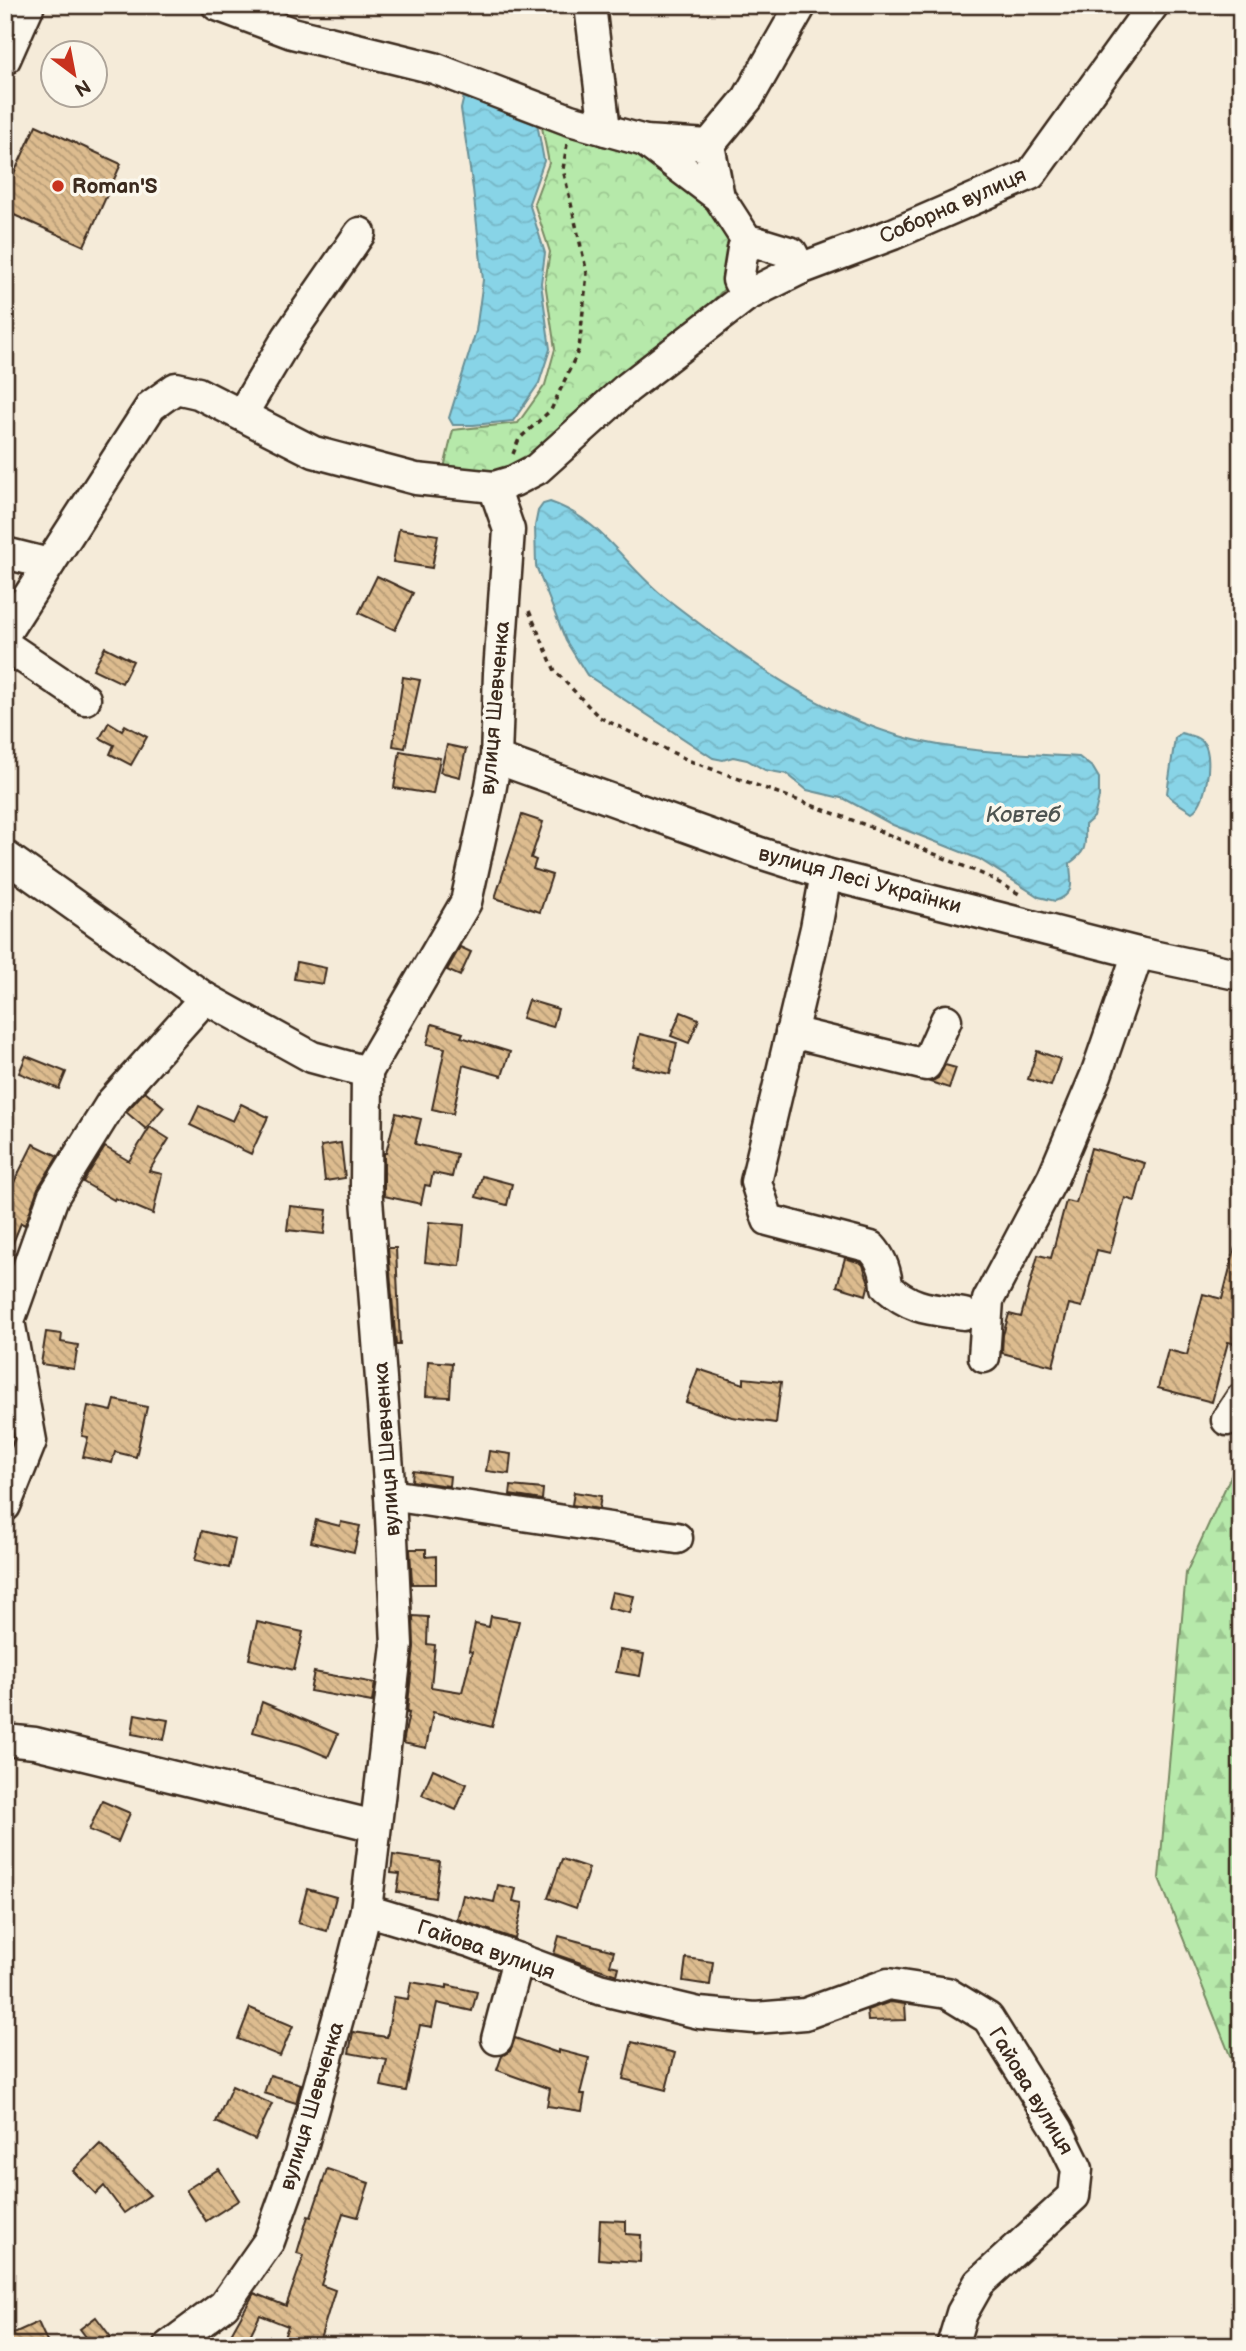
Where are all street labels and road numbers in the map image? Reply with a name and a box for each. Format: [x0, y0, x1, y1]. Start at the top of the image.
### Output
street label: Соборна вулиця [876, 162, 1030, 250]
street label: вулиця Шевченка [475, 619, 515, 796]
street label: вулиця Лесі Українки [756, 841, 964, 919]
street label: вулиця Шевченка [368, 1360, 406, 1537]
street label: Гайова вулиця [414, 1915, 558, 1985]
street label: вулиця Шевченка [275, 2018, 350, 2193]
street label: Гайова вулиця [983, 2023, 1079, 2159]

